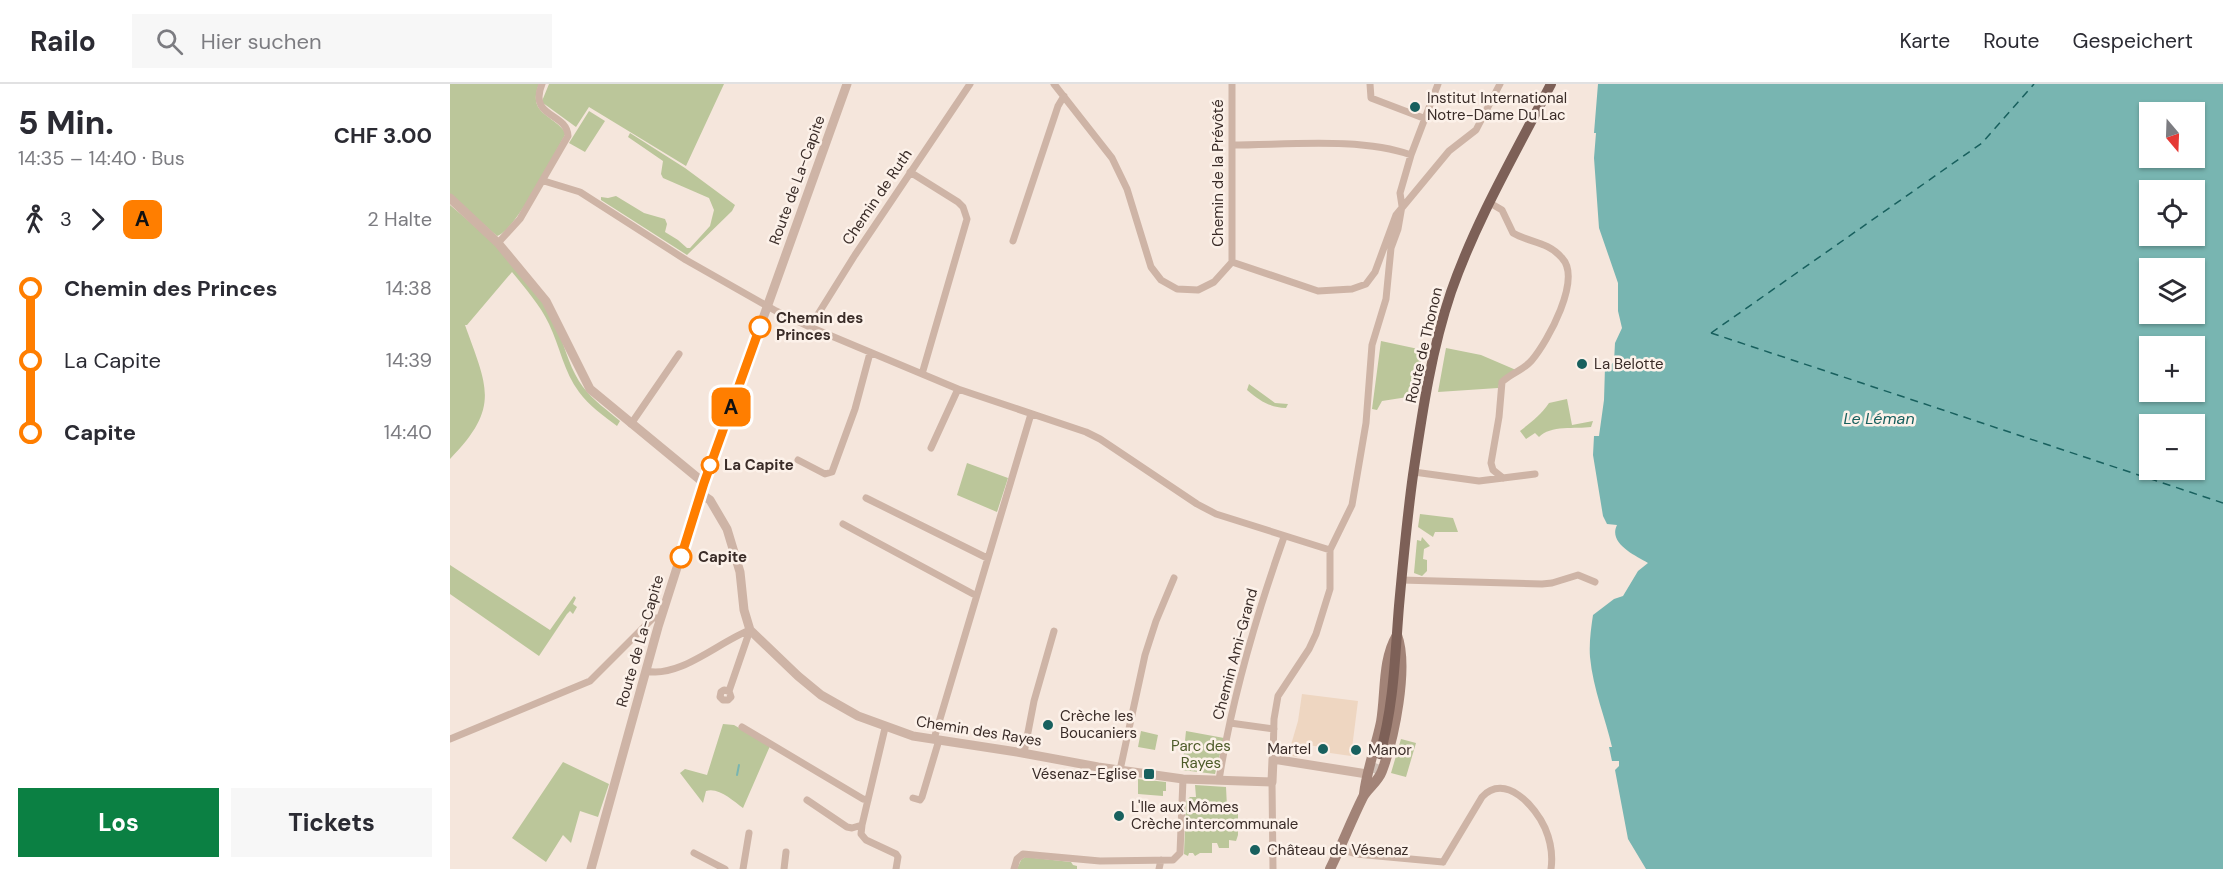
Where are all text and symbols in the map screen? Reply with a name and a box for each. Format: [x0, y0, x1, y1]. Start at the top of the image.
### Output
search box [132, 14, 552, 68]
text: Railo [30, 23, 96, 60]
icon: search [153, 25, 186, 58]
text: Hier suchen [201, 27, 322, 56]
text: Karte [1899, 27, 1950, 55]
text: Route [1983, 27, 2039, 55]
text: Gespeichert [2072, 27, 2193, 55]
place label: Institut International Notre-Dame Du Lac [1427, 88, 1567, 125]
street label: Chemin de la Prévôté [1208, 99, 1228, 247]
marker: Institut International Notre-Dame Du Lac [1408, 100, 1422, 114]
text: 5 Min. [18, 101, 114, 144]
north arrow [2139, 102, 2205, 168]
map controls [2139, 102, 2205, 480]
street label: Route de La-Capite [764, 113, 830, 247]
text: CHF 3.00 [334, 121, 432, 150]
text: 14:35 – 14:40 · Bus [18, 145, 185, 171]
street label: Chemin de Ruth [838, 145, 916, 249]
button: locate [2139, 180, 2205, 246]
icon: walk [18, 203, 51, 236]
icon: forward [81, 203, 114, 236]
text: A [135, 205, 150, 233]
text: 3 [60, 206, 72, 232]
text: 2 Halte [367, 206, 432, 232]
button: layers [2139, 258, 2205, 324]
text: Chemin des Princes [64, 274, 278, 303]
text: 14:38 [386, 275, 432, 301]
street label: Route de Thonon [1401, 285, 1447, 405]
place label: Chemin des Princes [776, 308, 863, 345]
marker: Chemin des Princes [749, 316, 771, 338]
button: + [2139, 336, 2205, 402]
text: La Capite [64, 346, 161, 375]
text: 14:39 [386, 347, 432, 373]
place label: La Belotte [1594, 354, 1664, 374]
marker: La Belotte [1575, 357, 1589, 371]
line badge: A [712, 388, 750, 426]
text: A [724, 393, 738, 421]
water label: Le Léman [1843, 408, 1915, 429]
button: − [2139, 414, 2205, 480]
text: Capite [64, 418, 136, 447]
text: 14:40 [384, 419, 432, 445]
place label: La Capite [724, 455, 794, 475]
marker: La Capite [701, 456, 719, 474]
marker: Capite [670, 546, 692, 568]
place label: Capite [698, 547, 747, 567]
street label: Route de La-Capite [612, 573, 668, 709]
street label: Chemin Ami-Grand [1208, 586, 1262, 722]
place label: Crèche les Boucaniers [1060, 706, 1137, 743]
street label: Chemin des Rayes [915, 711, 1043, 751]
marker: Crèche les Boucaniers [1041, 718, 1055, 732]
park label: Parc des Rayes [1171, 736, 1231, 773]
place label: Martel [1267, 739, 1311, 759]
place label: Manor [1368, 740, 1412, 760]
marker: Martel [1316, 742, 1330, 756]
marker: Manor [1349, 743, 1363, 757]
place label: Vésenaz-Eglise [1032, 764, 1137, 784]
marker: Vésenaz-Eglise [1142, 767, 1156, 781]
button: Los [18, 788, 219, 857]
button: Tickets [231, 788, 432, 857]
place label: L'Ile aux Mômes Crèche intercommunale [1131, 797, 1298, 834]
marker: L'Ile aux Mômes Crèche intercommunale [1112, 809, 1126, 823]
place label: Château de Vésenaz [1267, 840, 1409, 860]
marker: Château de Vésenaz [1248, 843, 1262, 857]

